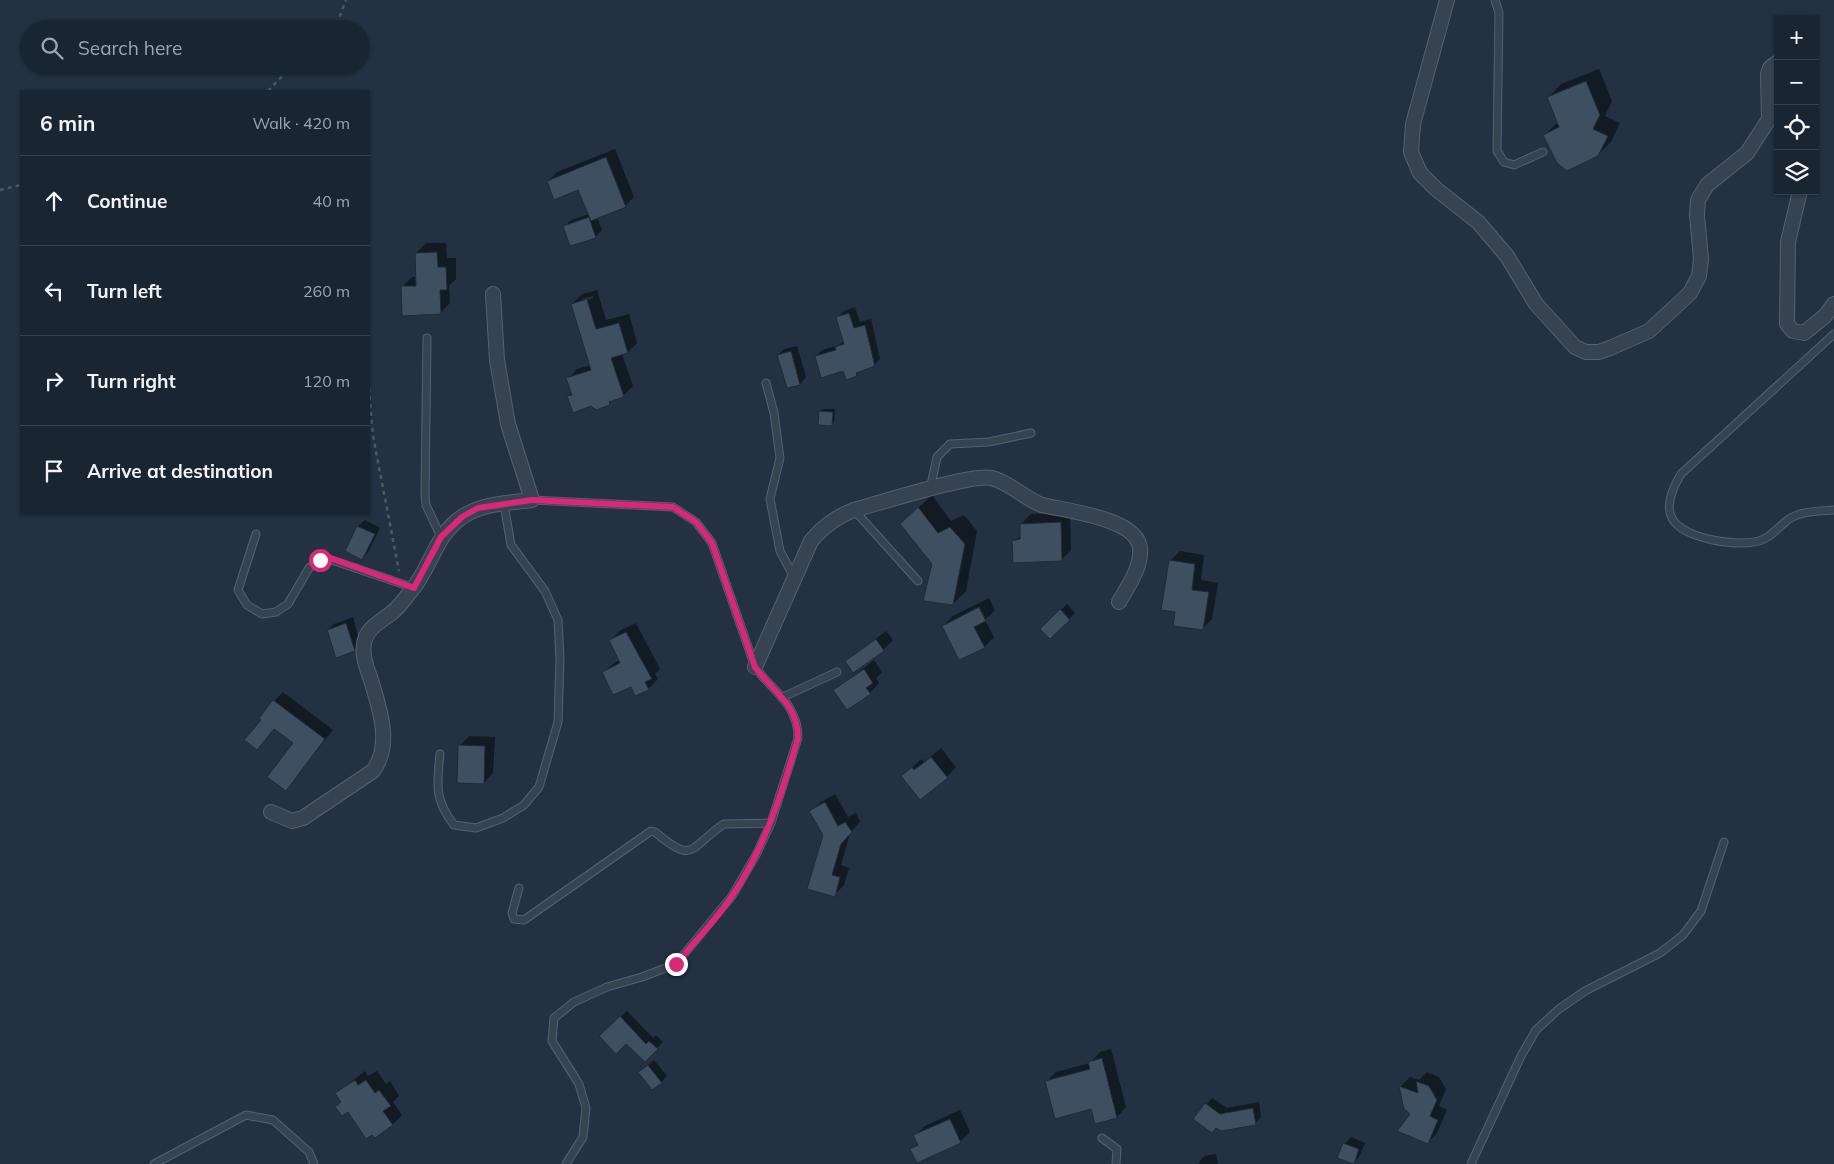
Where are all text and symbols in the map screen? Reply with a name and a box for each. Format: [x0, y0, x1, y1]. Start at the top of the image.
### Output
map controls [1774, 15, 1819, 195]
button: + [1774, 15, 1819, 60]
search box [20, 20, 370, 75]
icon: search [38, 34, 66, 62]
text: Search here [78, 36, 182, 60]
button: − [1774, 60, 1819, 105]
button: locate [1774, 105, 1819, 150]
text: 6 min [40, 110, 95, 136]
text: Walk · 420 m [252, 113, 350, 133]
button: layers [1774, 150, 1819, 195]
icon: ahead [40, 187, 68, 215]
text: Continue [87, 189, 167, 213]
text: 40 m [313, 191, 350, 211]
icon: left [40, 277, 68, 305]
text: Turn left [87, 279, 162, 303]
text: 260 m [303, 281, 350, 301]
icon: right [40, 367, 68, 395]
text: Turn right [87, 369, 176, 393]
text: 120 m [303, 371, 350, 391]
icon: arrive [40, 457, 68, 485]
text: Arrive at destination [87, 459, 273, 483]
route start [309, 549, 332, 572]
route end [665, 953, 688, 976]

